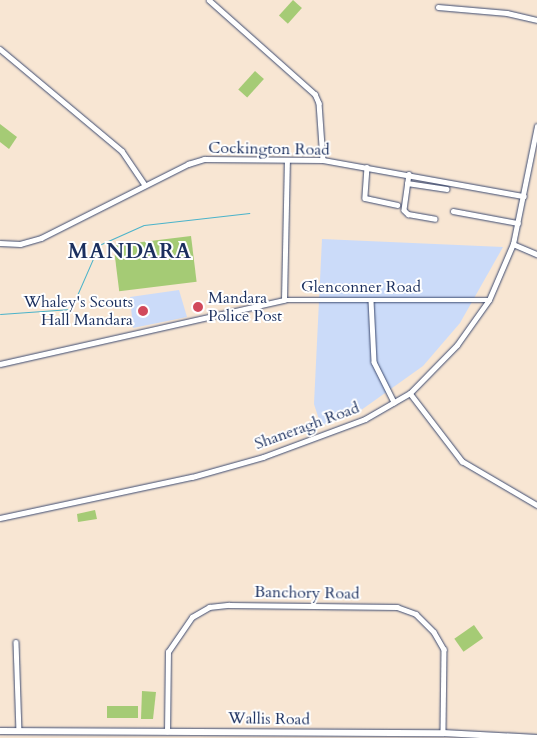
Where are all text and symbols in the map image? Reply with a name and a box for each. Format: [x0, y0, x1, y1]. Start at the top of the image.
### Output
street label: Cockington Road [208, 138, 330, 160]
district label: MANDARA [67, 239, 193, 265]
street label: Glenconner Road [301, 277, 421, 297]
place label: Mandara Police Post [208, 288, 282, 326]
place label: Whaley's Scouts Hall Mandara [23, 292, 133, 330]
marker: Mandara Police Post [192, 301, 204, 313]
marker: Whaley's Scouts Hall Mandara [137, 305, 149, 317]
street label: Shaneragh Road [252, 398, 362, 454]
street label: Banchory Road [254, 582, 360, 604]
street label: Wallis Road [228, 709, 310, 729]

